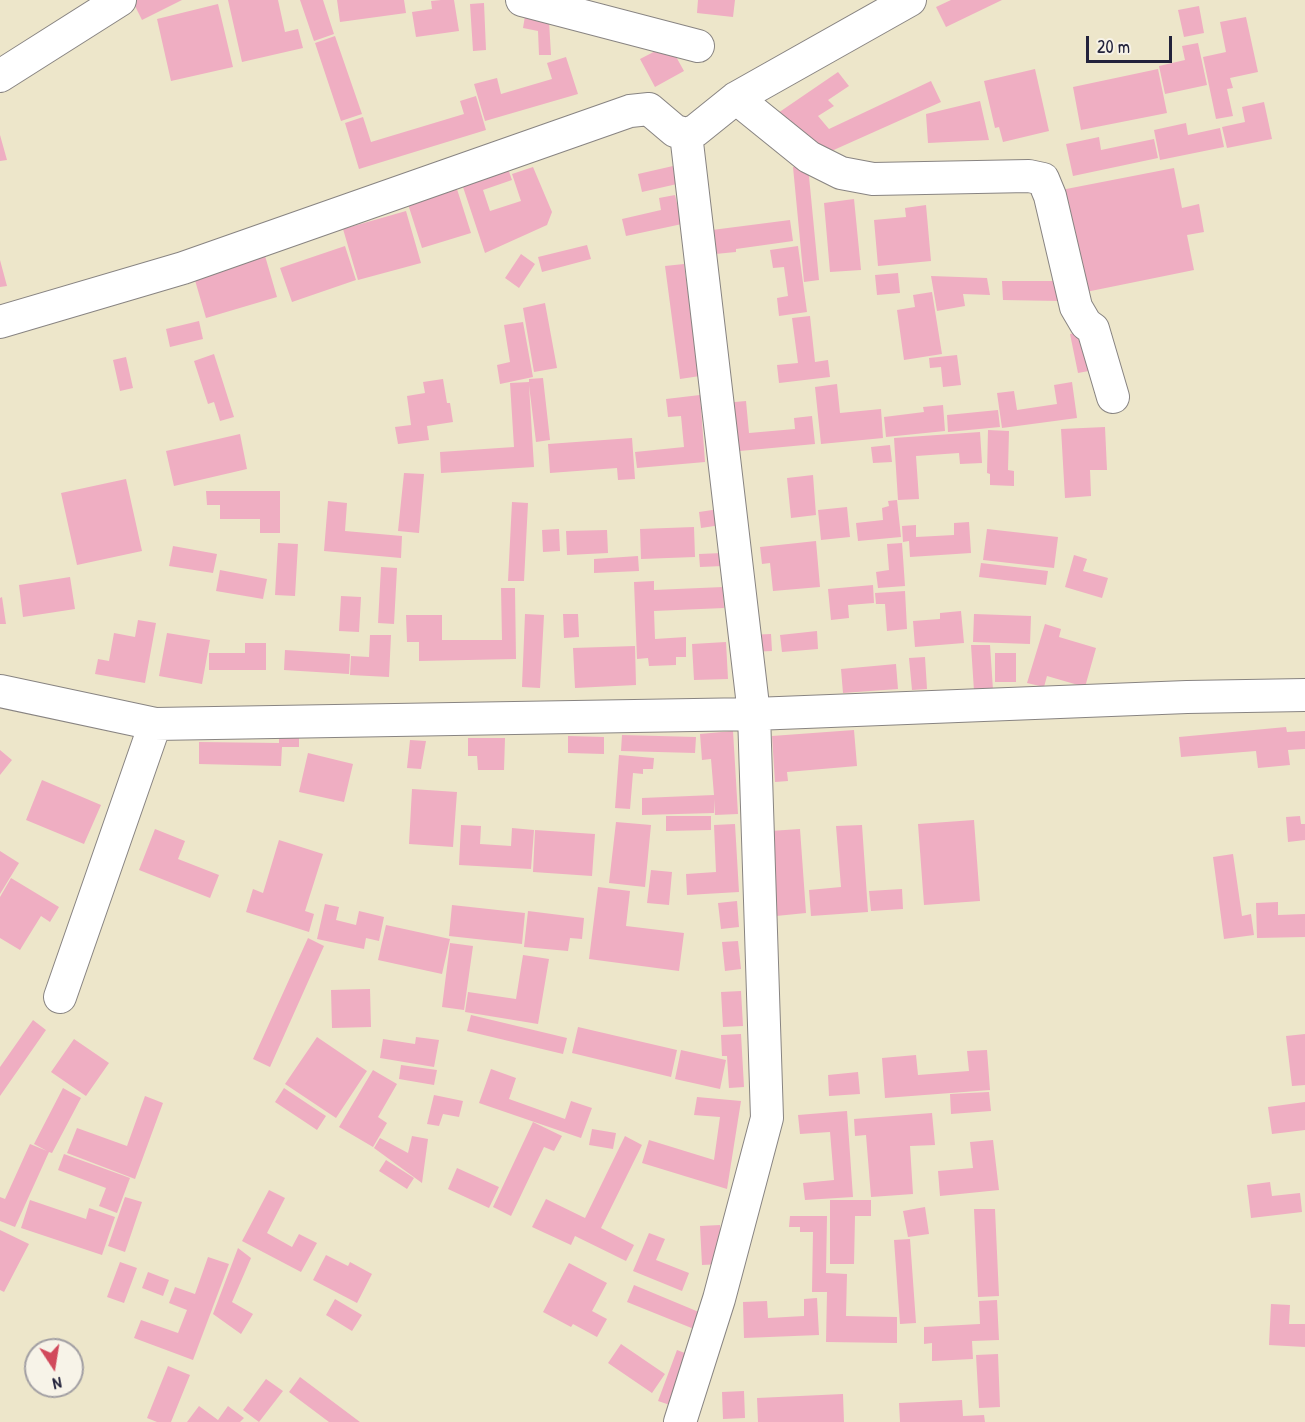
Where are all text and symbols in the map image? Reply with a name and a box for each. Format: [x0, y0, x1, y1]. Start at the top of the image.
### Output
scale bar [1089, 24, 1174, 62]
text: 20 m [1097, 34, 1130, 59]
north arrow [24, 1338, 84, 1398]
text: N [51, 1372, 64, 1395]

